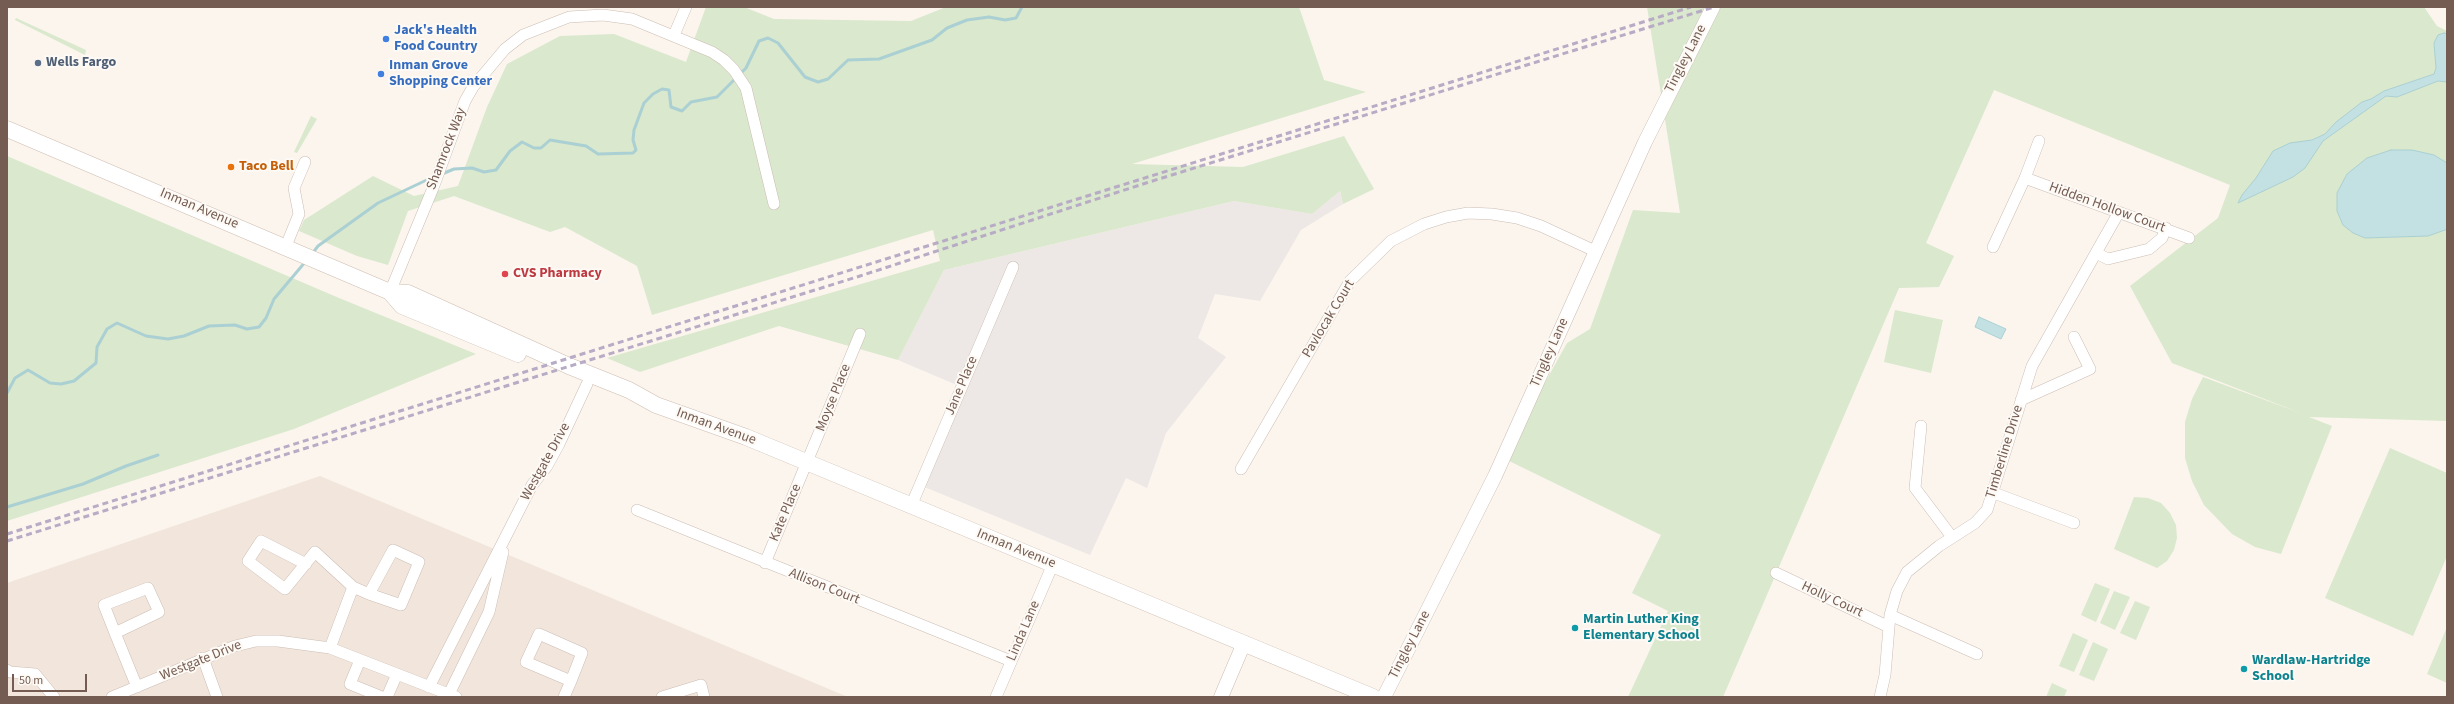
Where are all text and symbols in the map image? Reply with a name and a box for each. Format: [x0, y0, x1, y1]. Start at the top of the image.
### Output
street label: Tingley Lane [1662, 22, 1710, 96]
place label: Jack's Health Food Country [394, 23, 478, 56]
marker: Jack's Health Food Country [381, 34, 391, 44]
place label: Wells Fargo [46, 55, 116, 71]
marker: Wells Fargo [33, 58, 43, 68]
place label: Inman Grove Shopping Center [389, 58, 492, 90]
marker: Inman Grove Shopping Center [376, 69, 386, 79]
street label: Shamrock Way [424, 106, 470, 192]
place label: Taco Bell [239, 159, 294, 175]
marker: Taco Bell [226, 162, 236, 172]
street label: Hidden Hollow Court [2047, 179, 2167, 237]
street label: Inman Avenue [157, 185, 241, 233]
place label: CVS Pharmacy [513, 266, 602, 282]
marker: CVS Pharmacy [500, 269, 510, 279]
street label: Pavlocak Court [1299, 277, 1359, 361]
street label: Tingley Lane [1527, 316, 1573, 390]
street label: Jane Place [942, 354, 982, 418]
street label: Moyse Place [813, 362, 855, 434]
street label: Timberline Drive [1983, 403, 2027, 501]
street label: Inman Avenue [674, 405, 758, 449]
street label: Westgate Drive [518, 420, 574, 504]
street label: Kate Place [766, 482, 806, 544]
street label: Inman Avenue [974, 526, 1058, 572]
street label: Allison Court [786, 565, 862, 609]
street label: Holly Court [1799, 578, 1865, 622]
street label: Linda Lane [1004, 598, 1044, 664]
street label: Tingley Lane [1386, 608, 1434, 682]
place label: Martin Luther King Elementary School [1583, 612, 1699, 644]
marker: Martin Luther King Elementary School [1570, 623, 1580, 633]
street label: Westgate Drive [158, 637, 244, 685]
place label: Wardlaw-Hartridge School [2252, 653, 2371, 686]
marker: Wardlaw-Hartridge School [2239, 664, 2249, 674]
scale bar [14, 666, 89, 692]
text: 50 m [19, 672, 43, 689]

